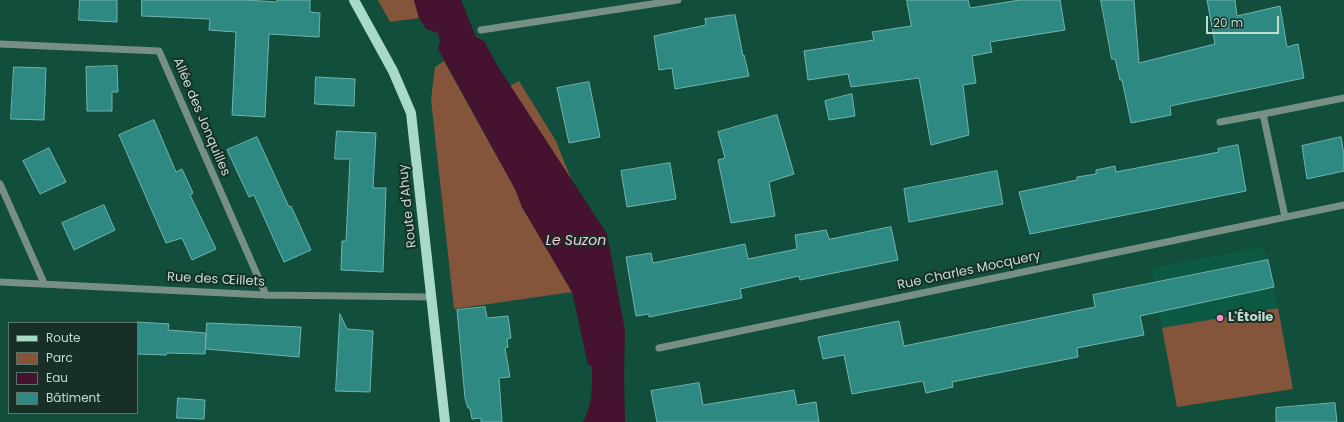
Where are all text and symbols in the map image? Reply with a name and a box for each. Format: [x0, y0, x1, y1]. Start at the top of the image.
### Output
scale bar [1208, 8, 1281, 34]
text: 20 m [1213, 14, 1243, 31]
street label: Allée des Jonquilles [169, 56, 233, 178]
street label: Route d'Ahuy [396, 163, 420, 249]
water label: Le Suzon [546, 233, 606, 249]
street label: Rue Charles Mocquery [896, 248, 1042, 294]
street label: Rue des Œillets [167, 270, 265, 290]
place label: L'Étoile [1228, 310, 1273, 326]
marker: L'Étoile [1215, 313, 1225, 323]
legend [8, 322, 138, 414]
text: Route [46, 329, 80, 346]
text: Parc [46, 349, 73, 366]
text: Eau [46, 369, 68, 386]
text: Bâtiment [46, 389, 101, 406]

